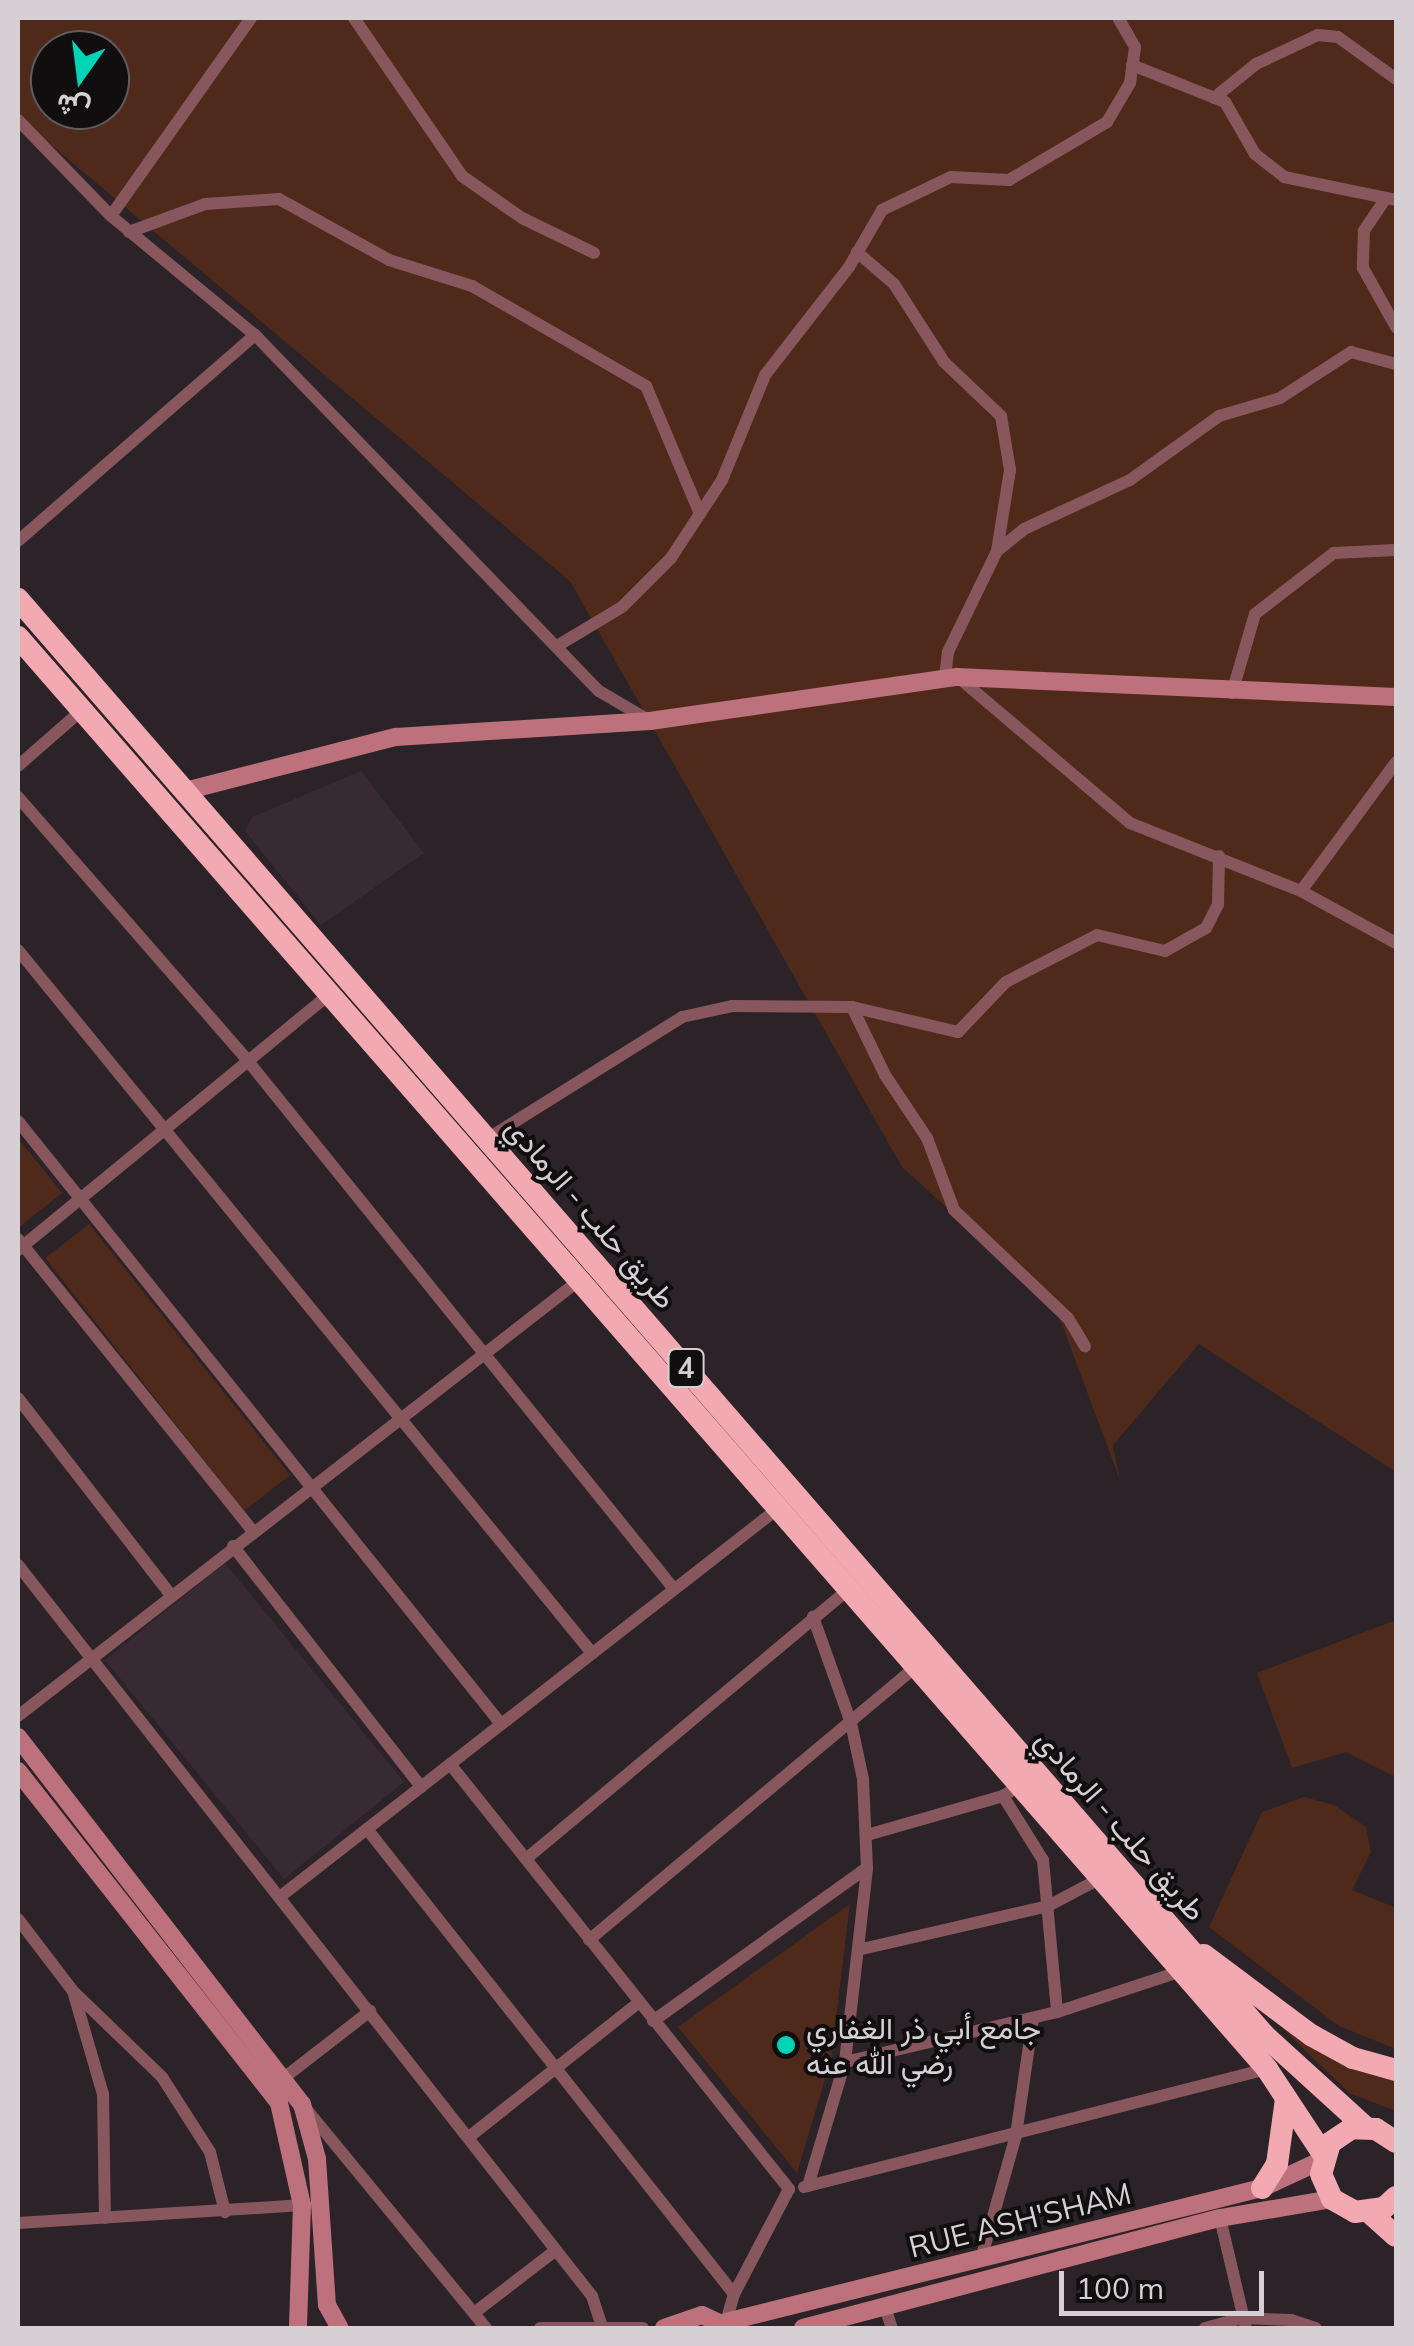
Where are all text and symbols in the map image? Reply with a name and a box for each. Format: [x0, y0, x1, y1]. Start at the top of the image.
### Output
north arrow [30, 30, 130, 130]
text: ش [53, 87, 94, 129]
street label: طريق حلب - الرمادي [498, 1110, 684, 1316]
road number: 4 [666, 1345, 706, 1391]
street label: طريق حلب - الرمادي [1028, 1722, 1214, 1928]
place label: جامع أبي ذر الغفاري رضي الله عنه [806, 2010, 1041, 2080]
marker: جامع أبي ذر الغفاري رضي الله عنه [775, 2034, 797, 2056]
street label: RUE ASH'SHAM [905, 2175, 1135, 2265]
scale bar [1064, 2251, 1269, 2313]
text: 100 m [1076, 2269, 1164, 2307]

